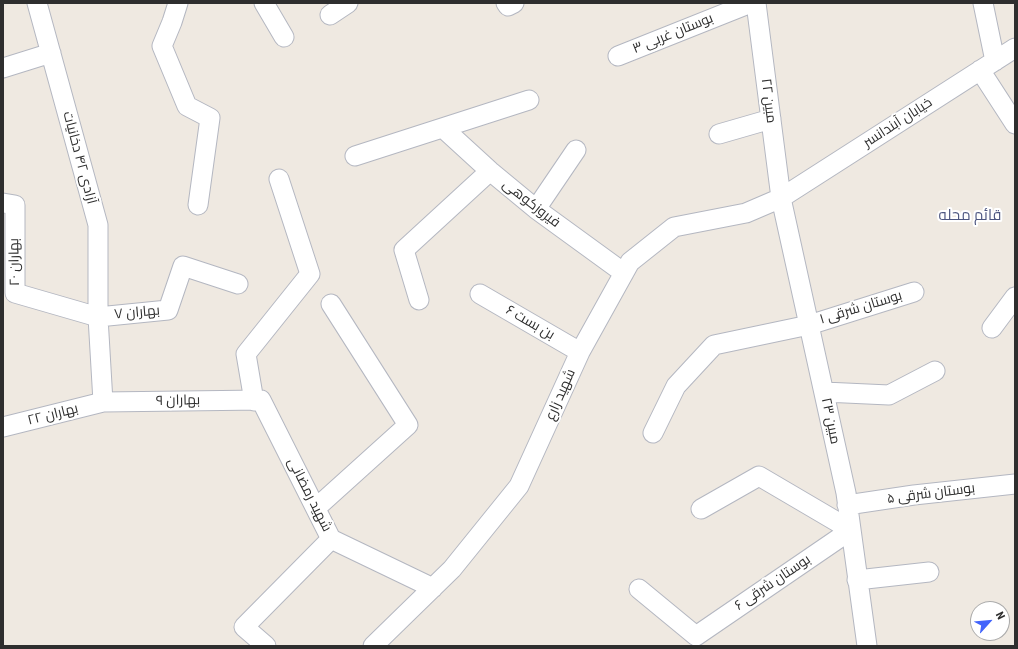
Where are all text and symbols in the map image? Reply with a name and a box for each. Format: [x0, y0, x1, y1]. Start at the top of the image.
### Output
street label: بوستان غربی ۳ [630, 10, 716, 58]
street label: مبین ۲۲ [757, 78, 779, 124]
street label: خیابان آبندانسر [860, 94, 936, 152]
street label: آزادی ۴۲ دخانیات [59, 110, 99, 206]
street label: فیروزکوهی [499, 176, 563, 232]
district label: قائم محله [939, 207, 1001, 225]
street label: بهاران ۲۰ [6, 238, 24, 286]
street label: بوستان شرقی ۱ [818, 287, 904, 329]
street label: بن بست ۶ [502, 302, 558, 344]
street label: بهاران ۷ [113, 303, 161, 323]
street label: شهید زارع [542, 367, 580, 423]
street label: بهاران ۹ [156, 392, 200, 410]
street label: مبین ۲۳ [817, 396, 843, 446]
street label: بهاران ۲۲ [26, 401, 80, 429]
street label: شهید رمضانی [283, 455, 335, 535]
street label: بوستان شرقی ۵ [886, 480, 976, 508]
street label: بوستان شرقی ۶ [732, 552, 814, 614]
north arrow [970, 601, 1010, 641]
text: N [993, 610, 1008, 622]

